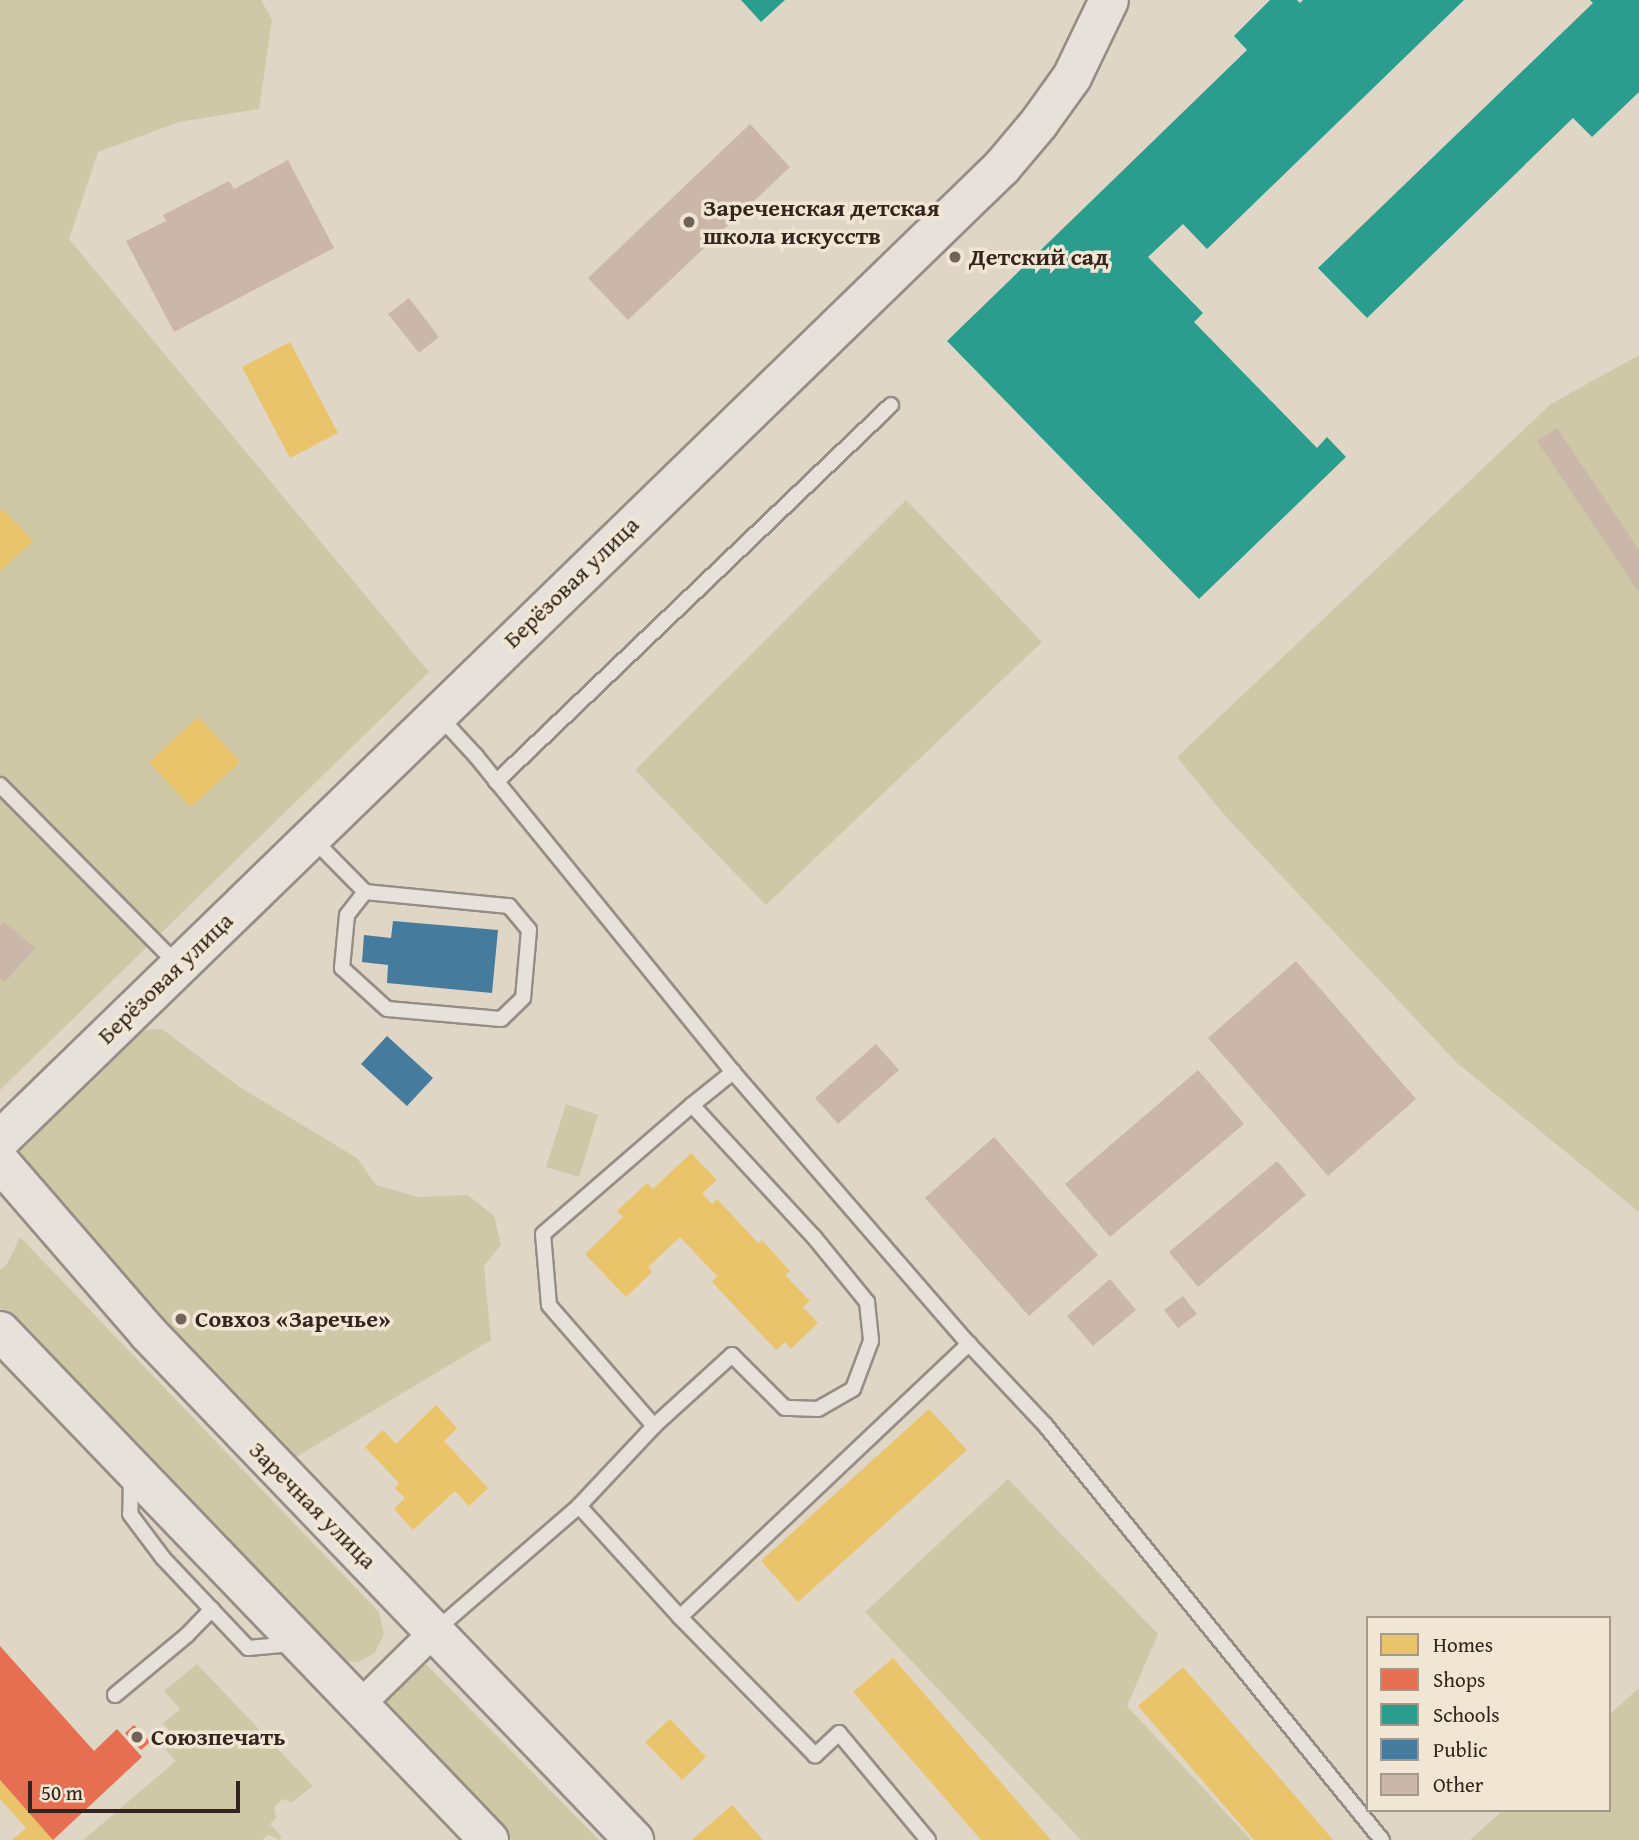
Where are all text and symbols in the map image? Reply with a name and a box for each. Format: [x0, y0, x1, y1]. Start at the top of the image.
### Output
place label: Зареченская детская школа искусств [703, 194, 940, 250]
marker: Зареченская детская школа искусств [681, 214, 697, 230]
place label: Детский сад [969, 243, 1109, 271]
marker: Детский сад [947, 249, 963, 265]
street label: Берёзовая улица [497, 510, 645, 654]
street label: Берёзовая улица [91, 906, 239, 1050]
place label: Совхоз «Заречье» [195, 1305, 391, 1333]
marker: Совхоз «Заречье» [173, 1311, 189, 1327]
street label: Заречная улица [243, 1435, 383, 1575]
legend [1366, 1616, 1611, 1812]
text: Homes [1433, 1629, 1493, 1660]
text: Shops [1433, 1664, 1485, 1695]
text: Schools [1433, 1699, 1500, 1730]
place label: Союзпечать [151, 1723, 285, 1751]
marker: Союзпечать [129, 1729, 145, 1745]
text: Public [1433, 1734, 1488, 1765]
scale bar [32, 1766, 243, 1810]
text: Other [1433, 1769, 1483, 1800]
text: 50 m [41, 1777, 83, 1808]

